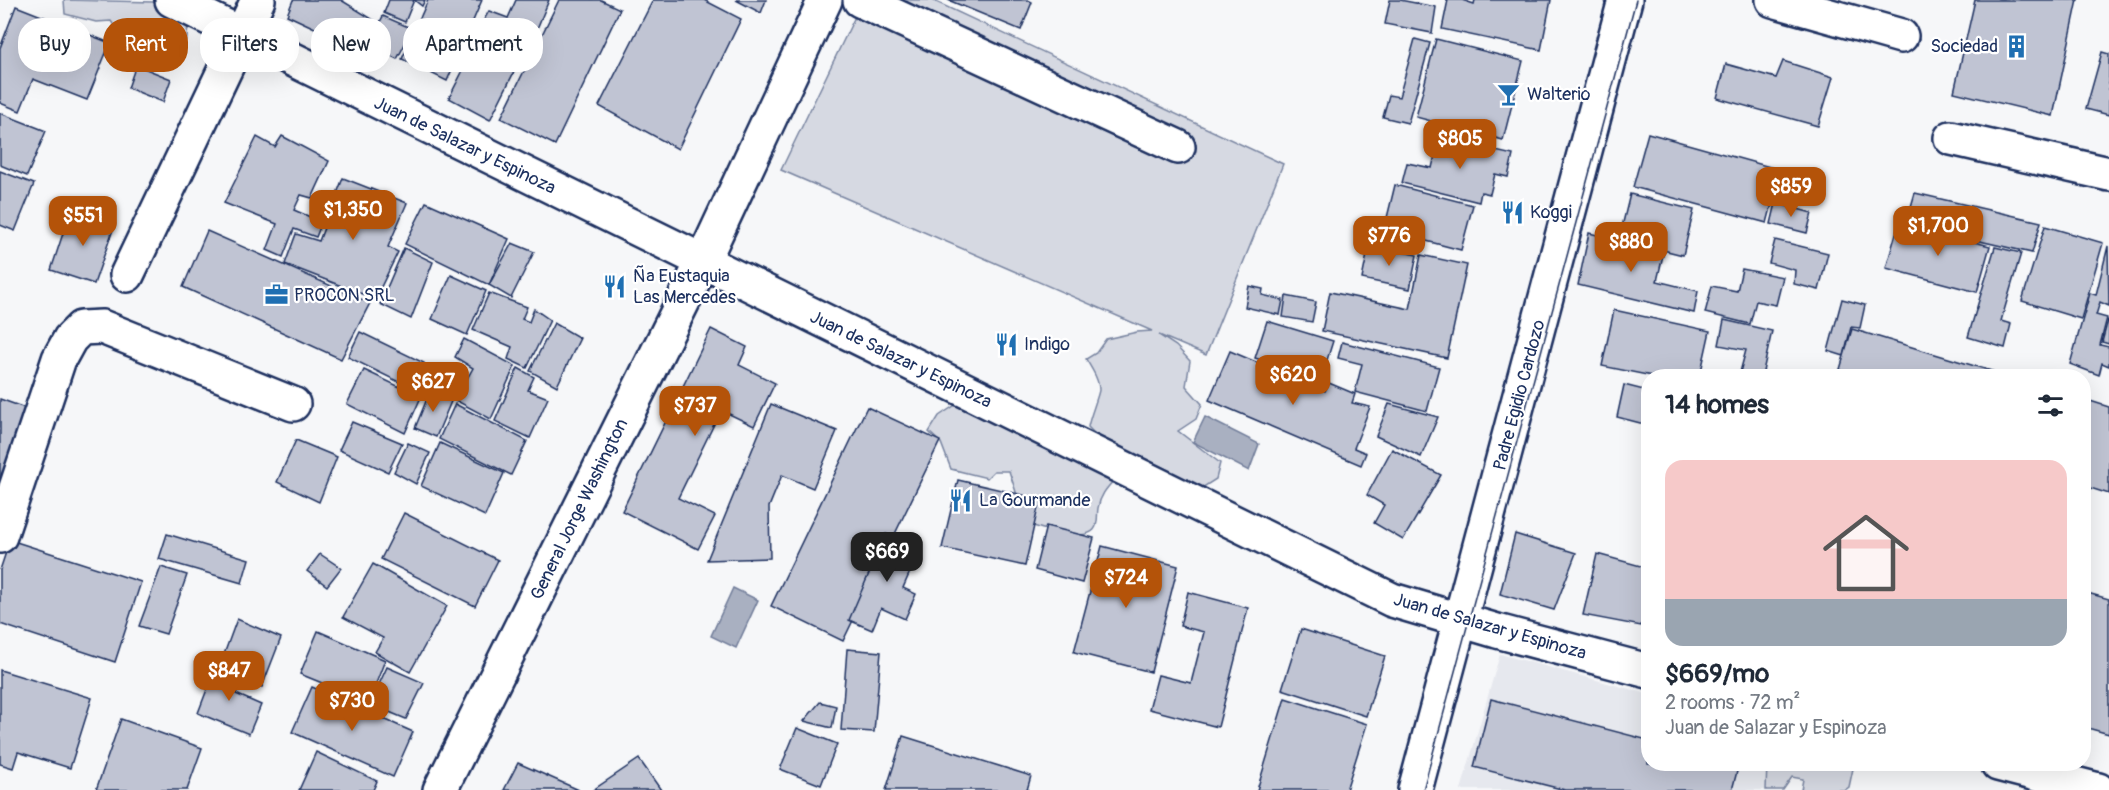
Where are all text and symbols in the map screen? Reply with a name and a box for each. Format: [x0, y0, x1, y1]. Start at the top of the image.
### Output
chip: Buy [18, 18, 91, 72]
chip: Rent [103, 18, 188, 72]
chip: Filters [200, 18, 299, 72]
chip: New [311, 18, 391, 72]
chip: Apartment [403, 18, 543, 72]
building icon: Sociedad [2003, 33, 2029, 59]
place label: Sociedad [1931, 35, 1998, 58]
bar icon: Walterio [1496, 81, 1522, 107]
place label: Walterio [1527, 83, 1591, 106]
street label: Juan de Salazar y Espinoza [370, 91, 559, 200]
pin: $805 [1424, 119, 1496, 170]
text: $805 [1437, 126, 1483, 151]
pin: $859 [1755, 167, 1827, 218]
text: $859 [1770, 174, 1812, 199]
pin: $1,350 [304, 190, 402, 241]
pin: $551 [47, 196, 119, 247]
text: $1,350 [323, 197, 383, 222]
restaurant icon: Koggi [1499, 199, 1525, 225]
place label: Koggi [1530, 201, 1572, 224]
text: $551 [63, 203, 103, 228]
pin: $1,700 [1889, 206, 1987, 257]
text: $1,700 [1907, 213, 1969, 238]
pin: $776 [1353, 216, 1425, 267]
pin: $880 [1595, 222, 1667, 273]
text: $776 [1367, 223, 1411, 248]
text: $880 [1609, 229, 1653, 254]
place label: Ña Eustaquia Las Mercedes [633, 265, 736, 309]
restaurant icon: Ña Eustaquia Las Mercedes [602, 273, 628, 299]
office icon: PROCON SRL [263, 282, 289, 308]
place label: PROCON SRL [294, 284, 395, 307]
street label: Juan de Salazar y Espinoza [806, 305, 995, 414]
street label: Padre Egidio Cardozo [1488, 317, 1551, 473]
restaurant icon: Indigo [993, 331, 1019, 357]
place label: Indigo [1024, 333, 1070, 356]
pin: $620 [1257, 355, 1329, 406]
pin: $627 [397, 362, 469, 413]
text: $620 [1269, 362, 1317, 387]
text: $627 [411, 369, 455, 394]
pin: $737 [659, 386, 731, 437]
text: 14 homes [1665, 389, 1769, 421]
icon: filters [2034, 389, 2067, 422]
text: $737 [673, 393, 717, 418]
street label: General Jorge Washington [526, 415, 633, 604]
restaurant icon: La Gourmande [948, 487, 974, 513]
place label: La Gourmande [979, 489, 1091, 512]
icon: home [1812, 499, 1920, 607]
pin: $669 [851, 532, 923, 583]
text: $669 [865, 539, 909, 564]
pin: $724 [1090, 558, 1162, 609]
text: $724 [1104, 565, 1148, 590]
street label: Juan de Salazar y Espinoza [1391, 588, 1589, 665]
pin: $847 [193, 651, 265, 702]
text: $847 [207, 658, 251, 683]
text: $669/mo [1665, 658, 1769, 690]
pin: $730 [316, 681, 388, 732]
text: $730 [329, 688, 375, 713]
text: 2 rooms · 72 m² [1665, 690, 1800, 715]
text: Juan de Salazar y Espinoza [1665, 715, 1887, 740]

